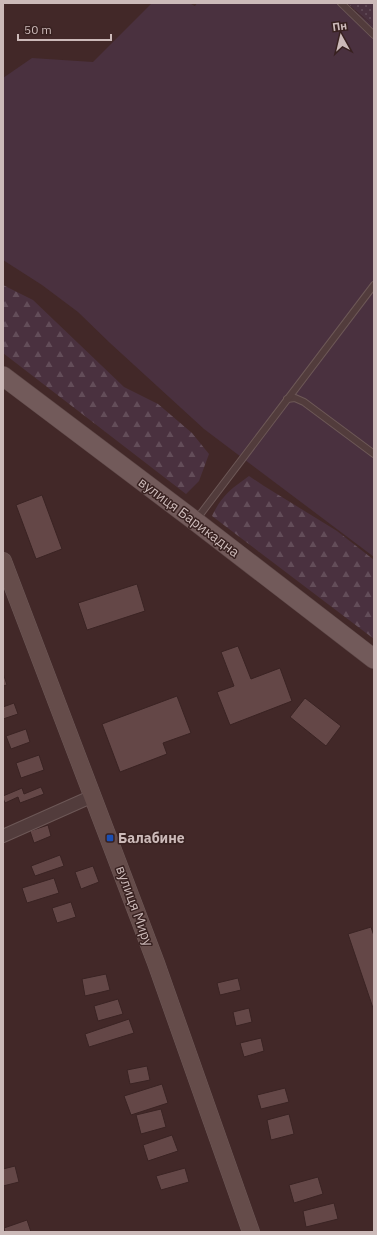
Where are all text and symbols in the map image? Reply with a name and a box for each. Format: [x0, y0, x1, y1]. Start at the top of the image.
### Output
scale bar [18, 16, 111, 42]
north arrow [321, 16, 361, 56]
text: Пн [331, 18, 348, 34]
text: 50 m [24, 22, 52, 37]
street label: вулиця Барикадна [135, 473, 244, 561]
place label: Балабине [118, 829, 185, 847]
marker: Балабине [105, 833, 115, 843]
street label: вулиця Миру [112, 863, 158, 949]

